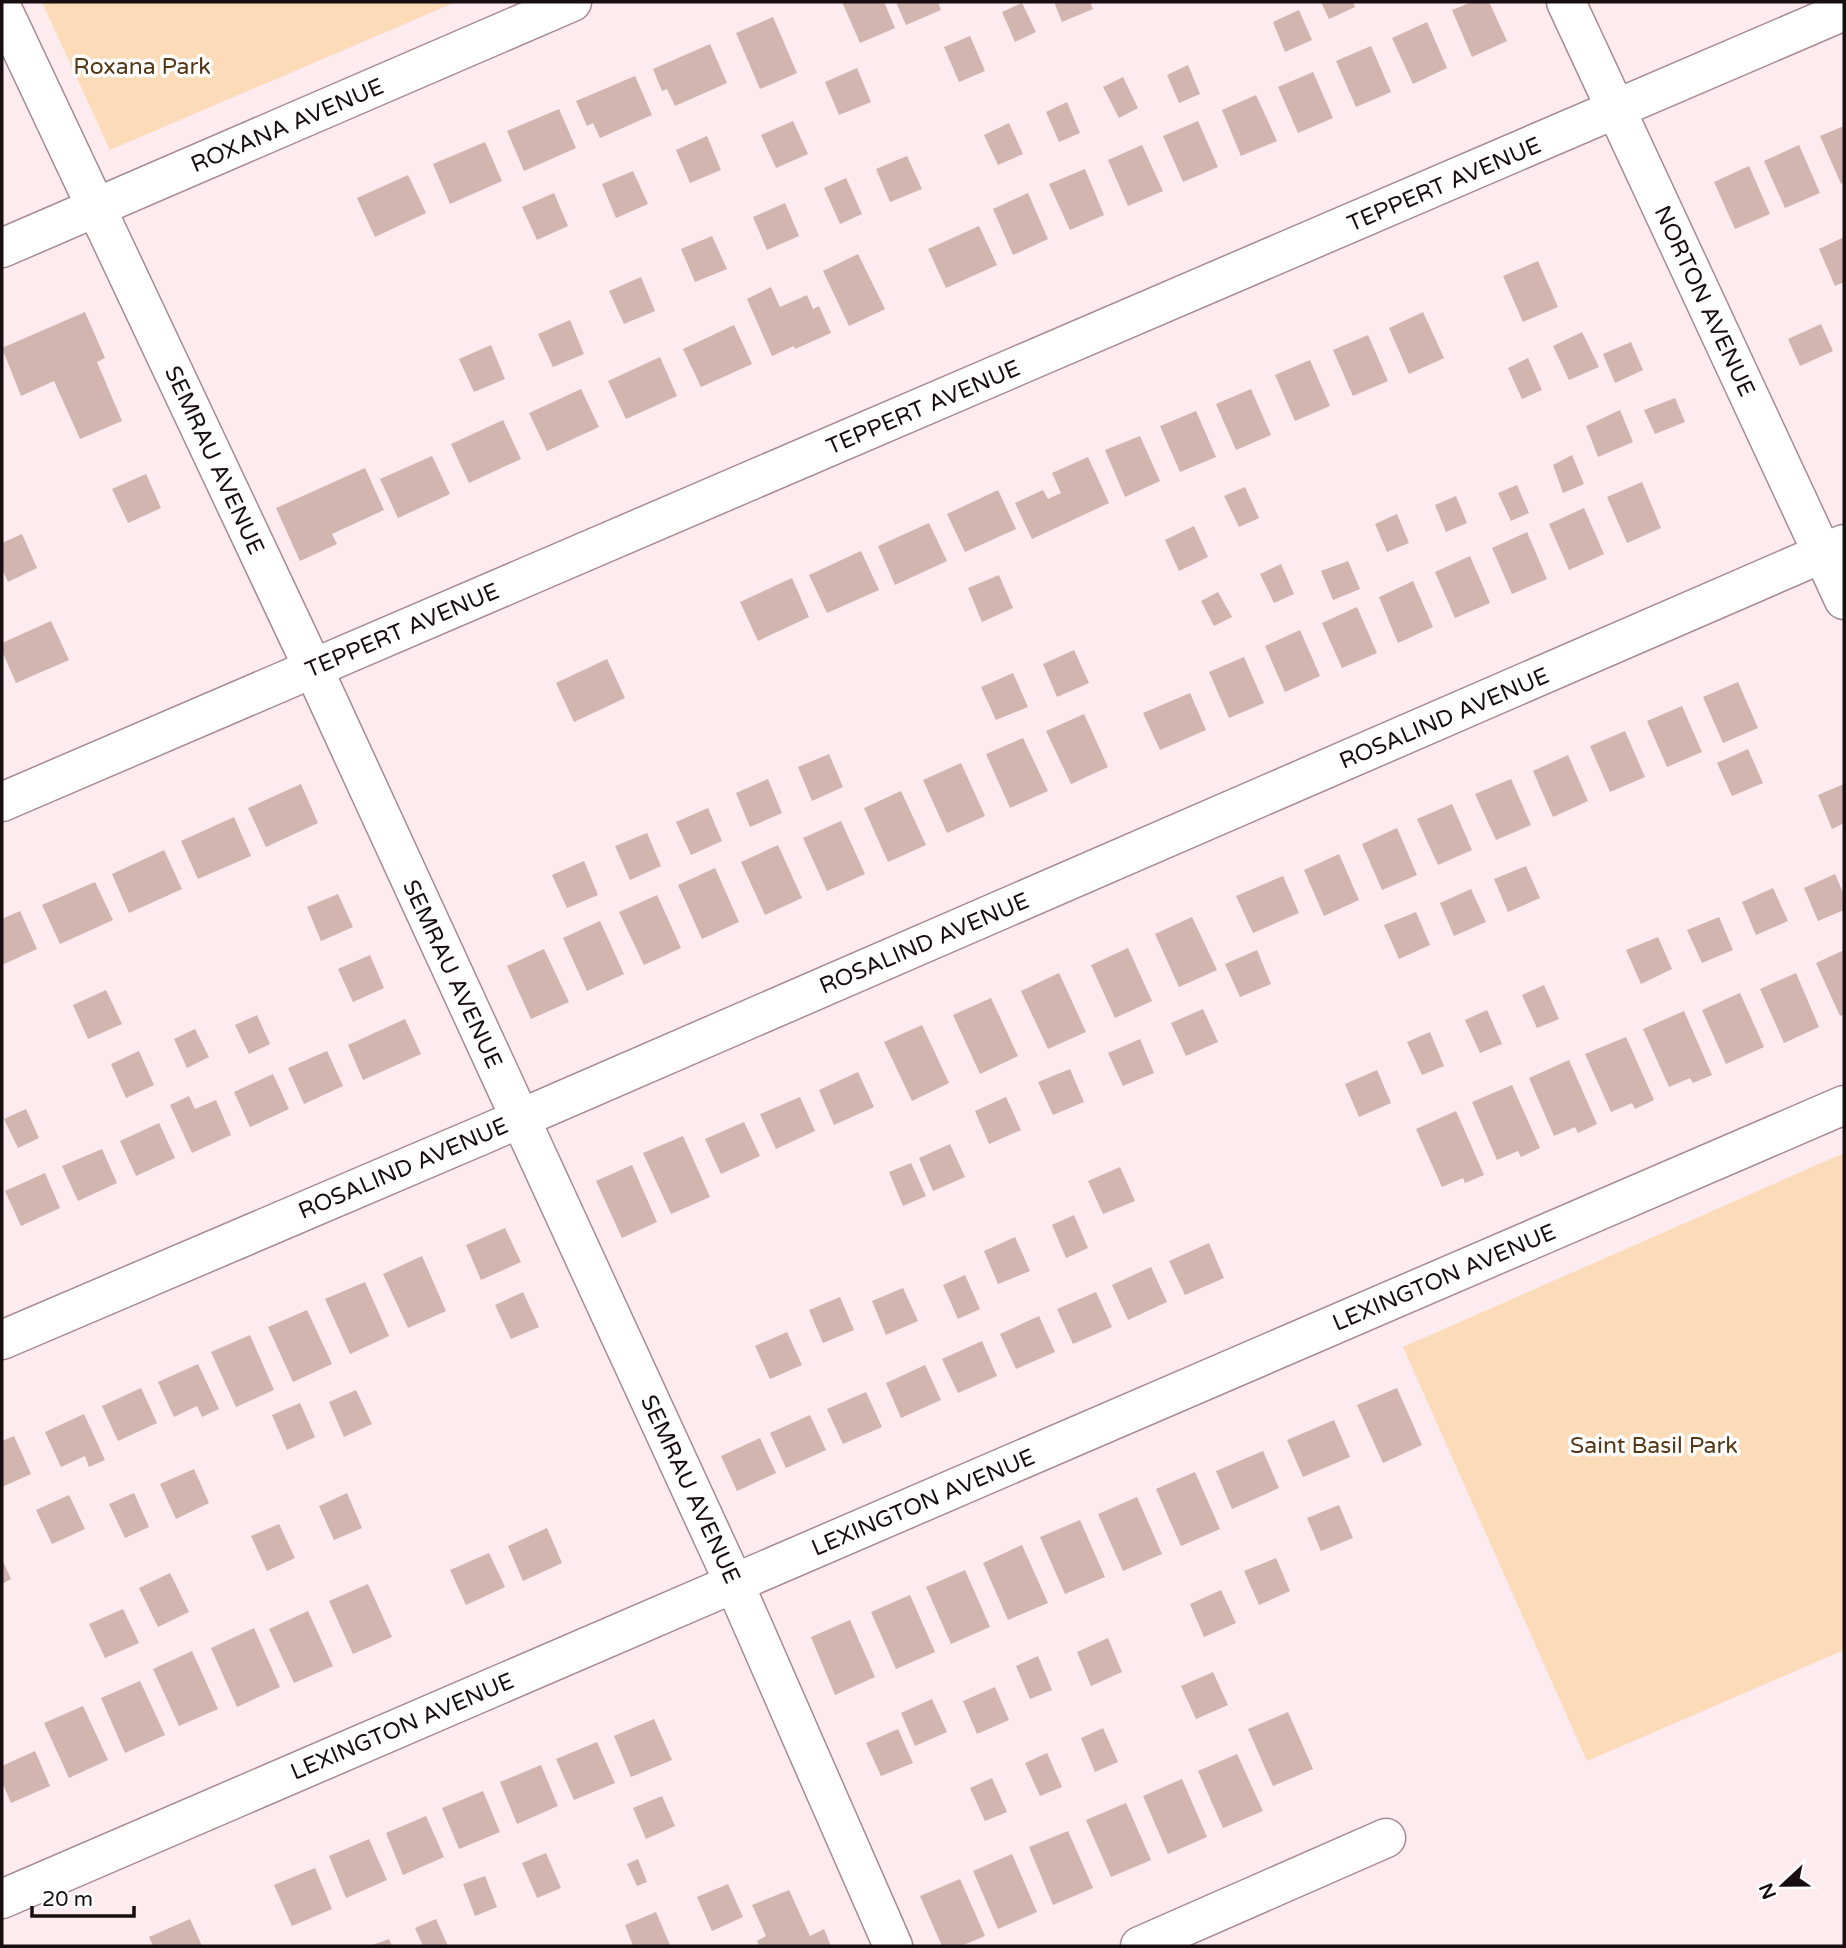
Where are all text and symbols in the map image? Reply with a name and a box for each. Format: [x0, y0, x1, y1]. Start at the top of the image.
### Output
park label: Roxana Park [73, 53, 211, 81]
street label: ROXANA AVENUE [187, 73, 388, 179]
street label: TEPPERT AVENUE [1343, 131, 1546, 238]
street label: NORTON AVENUE [1648, 201, 1761, 401]
street label: TEPPERT AVENUE [822, 354, 1025, 461]
street label: SEMRAU AVENUE [158, 362, 270, 559]
street label: TEPPERT AVENUE [301, 577, 504, 684]
street label: ROSALIND AVENUE [1335, 662, 1554, 776]
street label: SEMRAU AVENUE [396, 876, 508, 1073]
street label: ROSALIND AVENUE [815, 887, 1034, 1001]
street label: ROSALIND AVENUE [294, 1112, 513, 1226]
street label: LEXINGTON AVENUE [1329, 1218, 1560, 1338]
street label: SEMRAU AVENUE [634, 1391, 746, 1588]
park label: Saint Basil Park [1570, 1432, 1738, 1460]
street label: LEXINGTON AVENUE [808, 1443, 1039, 1563]
street label: LEXINGTON AVENUE [287, 1667, 518, 1787]
north arrow [1748, 1850, 1818, 1920]
scale bar [32, 1874, 133, 1918]
text: N [1755, 1880, 1781, 1902]
text: 20 m [42, 1887, 93, 1912]

